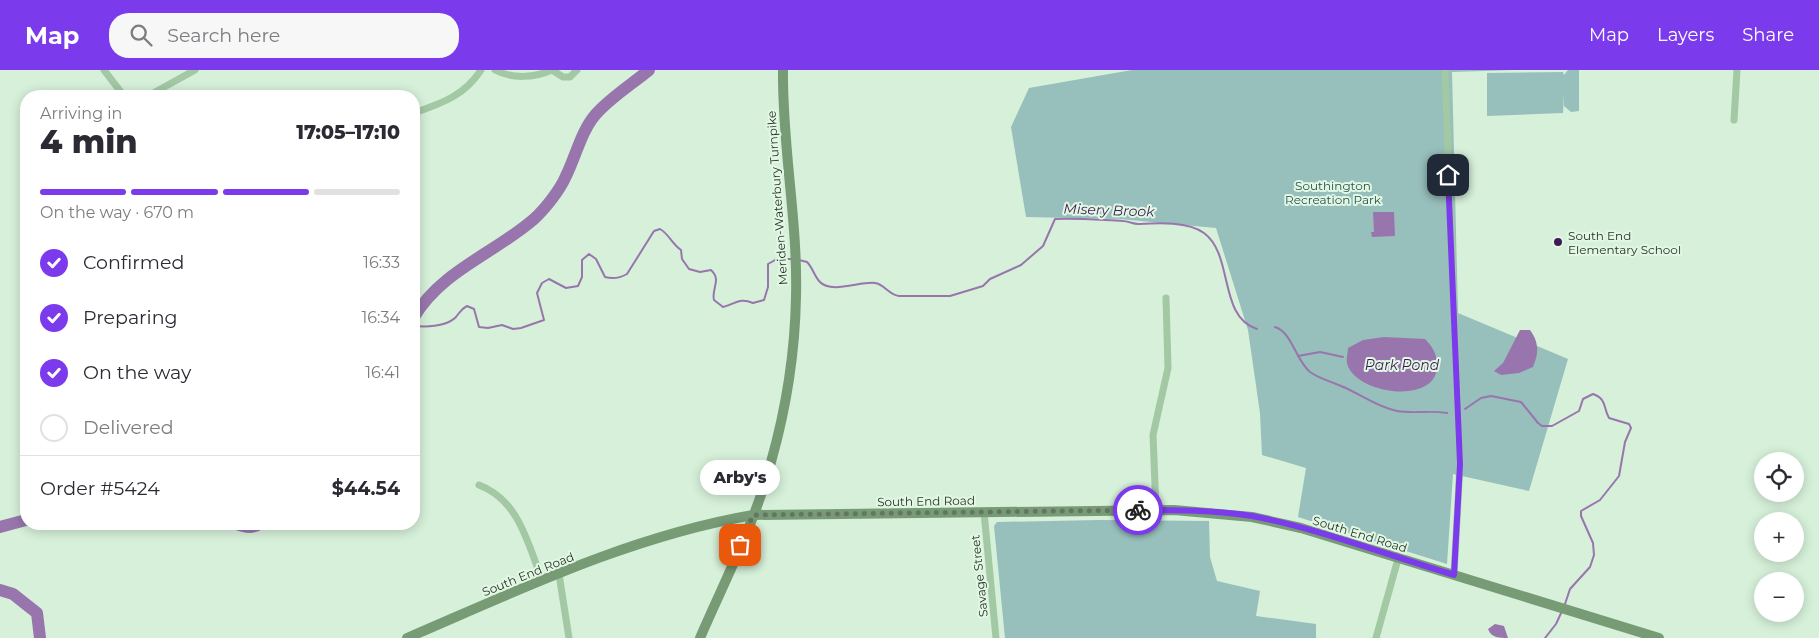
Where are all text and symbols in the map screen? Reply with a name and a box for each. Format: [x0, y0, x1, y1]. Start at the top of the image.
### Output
search box [109, 13, 459, 58]
text: Map [25, 21, 79, 50]
icon: search [127, 21, 155, 49]
text: Search here [167, 24, 280, 47]
text: Map [1589, 24, 1629, 46]
text: Layers [1657, 24, 1714, 46]
text: Share [1742, 24, 1794, 46]
text: Arriving in [40, 104, 122, 123]
street label: Meriden-Waterbury Turnpike [763, 110, 791, 286]
text: 17:05–17:10 [296, 121, 400, 144]
text: 4 min [40, 122, 137, 161]
pin [1427, 154, 1469, 196]
icon: home [1434, 161, 1462, 189]
park label: Southington Recreation Park [1285, 178, 1382, 207]
water label: Misery Brook [1063, 199, 1155, 221]
text: On the way · 670 m [40, 203, 194, 222]
place label: South End Elementary School [1568, 228, 1681, 257]
marker: South End Elementary School [1552, 236, 1564, 248]
icon: check [40, 249, 68, 277]
text: Confirmed [83, 251, 184, 274]
text: 16:33 [363, 253, 400, 272]
icon: check [40, 304, 68, 332]
text: Preparing [83, 306, 178, 329]
text: 16:34 [361, 308, 400, 327]
water label: Park Pond [1365, 356, 1440, 374]
icon: check [40, 359, 68, 387]
text: On the way [83, 361, 191, 384]
text: 16:41 [365, 363, 400, 382]
text: Delivered [83, 416, 174, 439]
map controls [1754, 452, 1804, 622]
button: locate [1754, 452, 1804, 502]
callout: Arby's [700, 460, 780, 495]
text: Arby's [713, 468, 767, 487]
text: Order #5424 [40, 477, 160, 500]
text: $44.54 [332, 477, 400, 500]
courier [1113, 485, 1163, 535]
street label: South End Road [877, 493, 975, 509]
icon: bike [1124, 496, 1152, 524]
button: + [1754, 512, 1804, 562]
street label: South End Road [1311, 513, 1409, 555]
pin [719, 524, 761, 566]
icon: bag [726, 531, 754, 559]
street label: Savage Street [967, 534, 991, 618]
street label: South End Road [480, 549, 576, 599]
button: − [1754, 572, 1804, 622]

